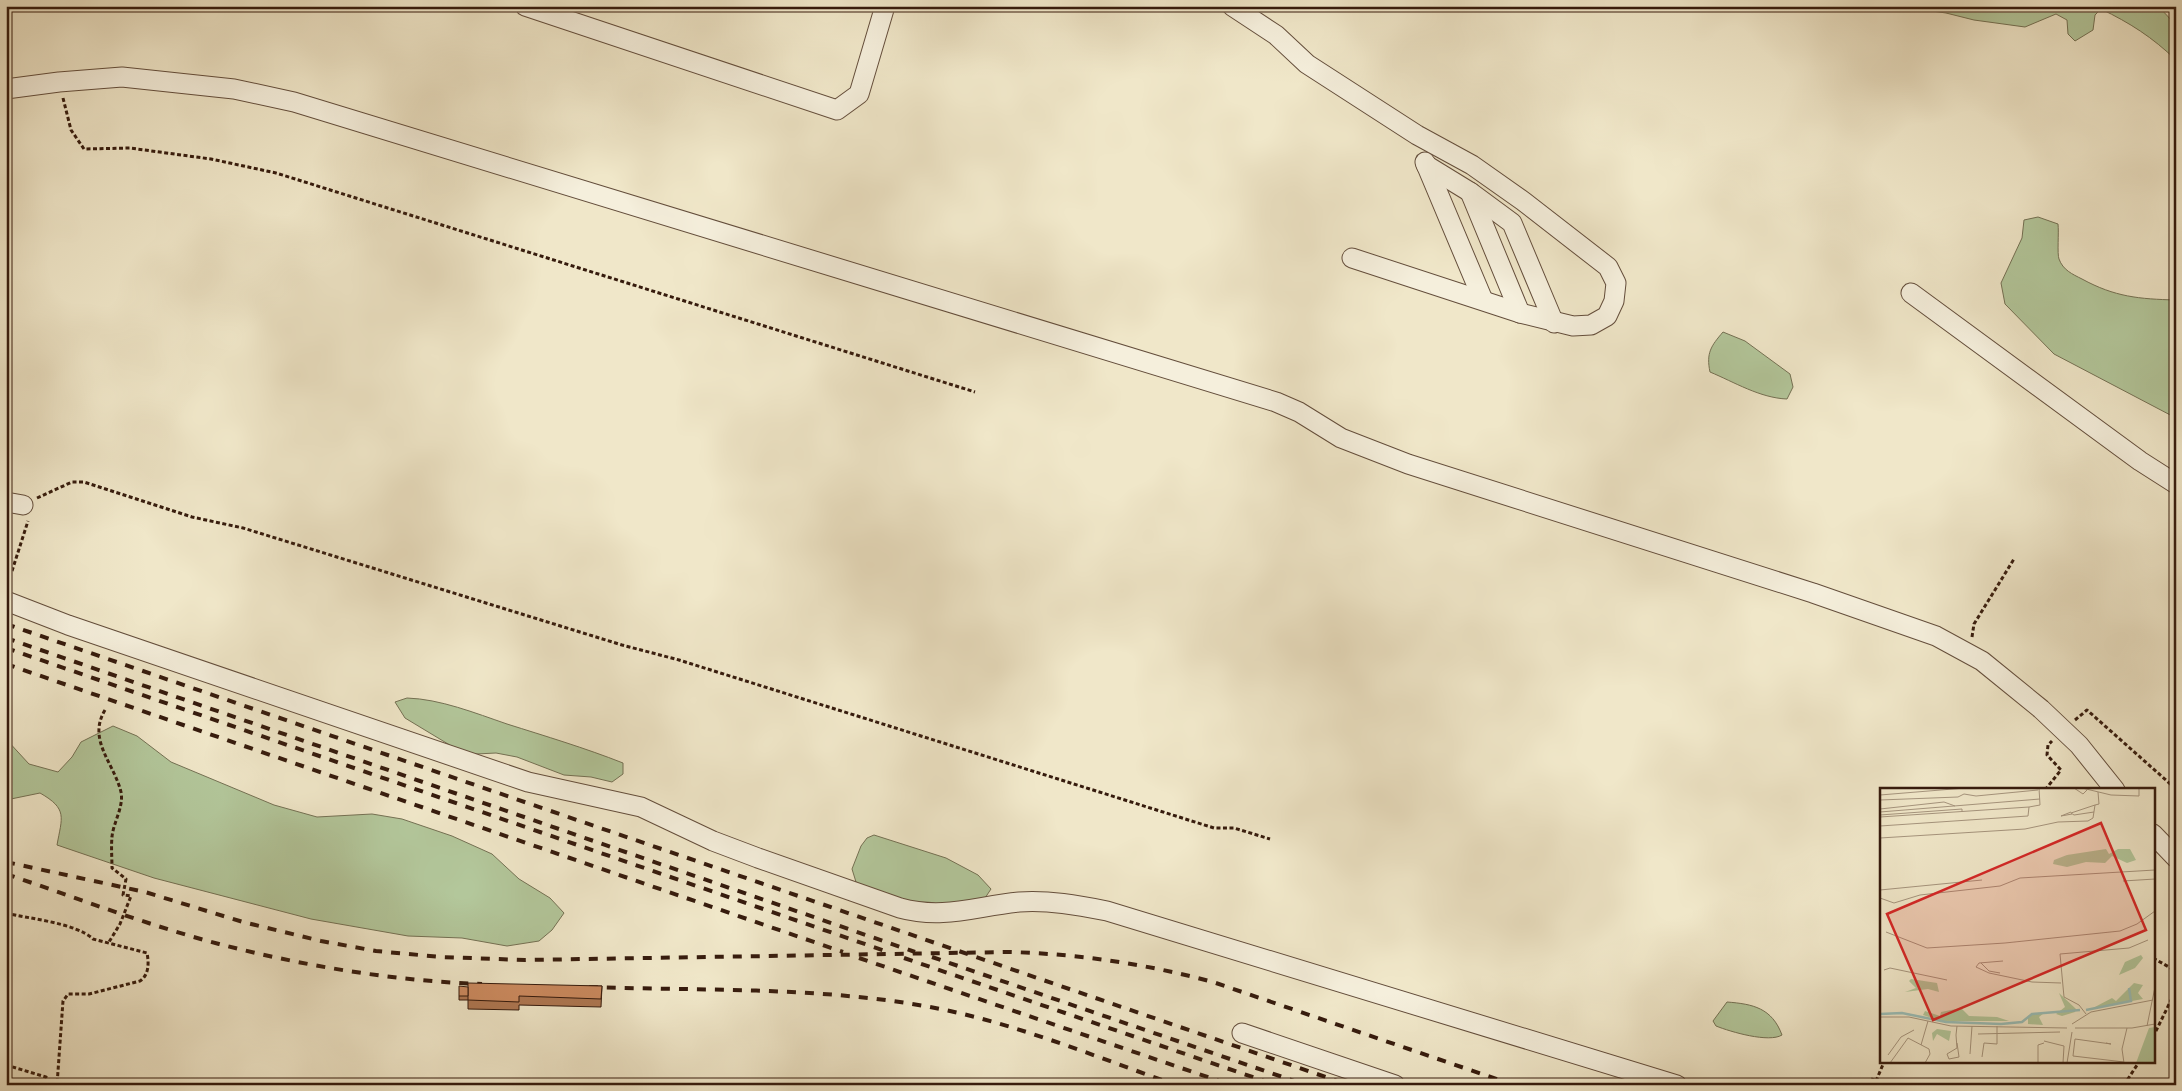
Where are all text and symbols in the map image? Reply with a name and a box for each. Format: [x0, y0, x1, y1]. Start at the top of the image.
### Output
inset map [1880, 788, 2154, 1064]

